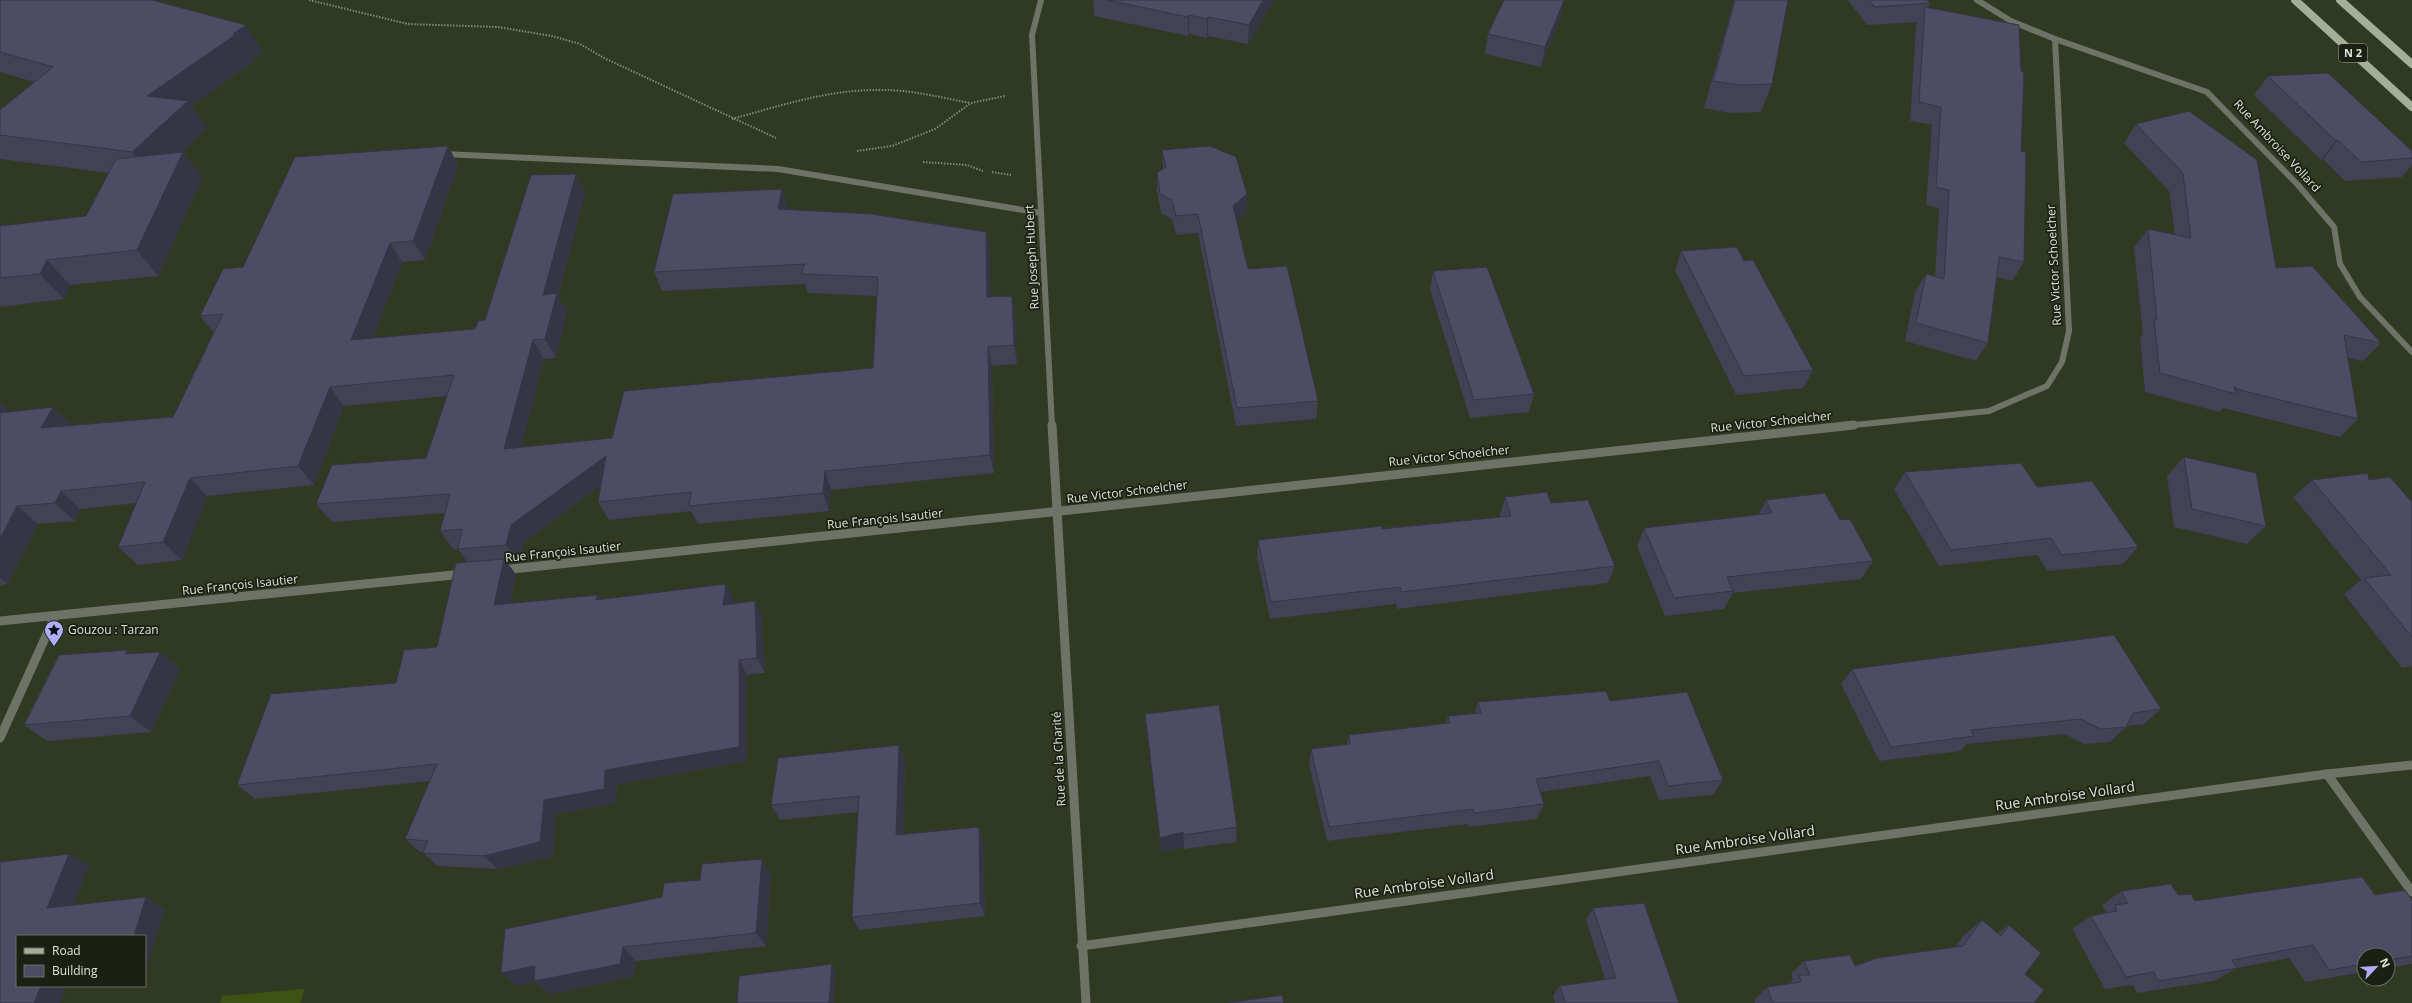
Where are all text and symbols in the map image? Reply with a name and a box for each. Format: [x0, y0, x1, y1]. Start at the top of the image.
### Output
road number: N 2 [2339, 44, 2367, 62]
street label: Rue Ambroise Vollard [2230, 96, 2325, 196]
street label: Rue Joseph Hubert [1020, 204, 1043, 310]
street label: Rue Victor Schoelcher [2042, 204, 2065, 326]
street label: Rue Victor Schoelcher [1710, 407, 1832, 436]
street label: Rue Victor Schoelcher [1388, 441, 1510, 470]
street label: Rue Victor Schoelcher [1066, 476, 1188, 507]
street label: Rue François Isautier [826, 504, 944, 533]
street label: Rue François Isautier [504, 537, 622, 566]
street label: Rue François Isautier [181, 570, 299, 599]
place icon: Gouzou : Tarzan [43, 619, 65, 647]
place label: Gouzou : Tarzan [68, 621, 159, 638]
street label: Rue de la Charité [1048, 711, 1069, 807]
street label: Rue Ambroise Vollard [1994, 776, 2136, 815]
street label: Rue Ambroise Vollard [1674, 820, 1816, 859]
street label: Rue Ambroise Vollard [1353, 864, 1495, 903]
legend [16, 935, 146, 987]
text: Road [52, 942, 81, 959]
north arrow [2356, 947, 2396, 987]
text: N [2377, 955, 2394, 970]
text: Building [52, 962, 98, 979]

